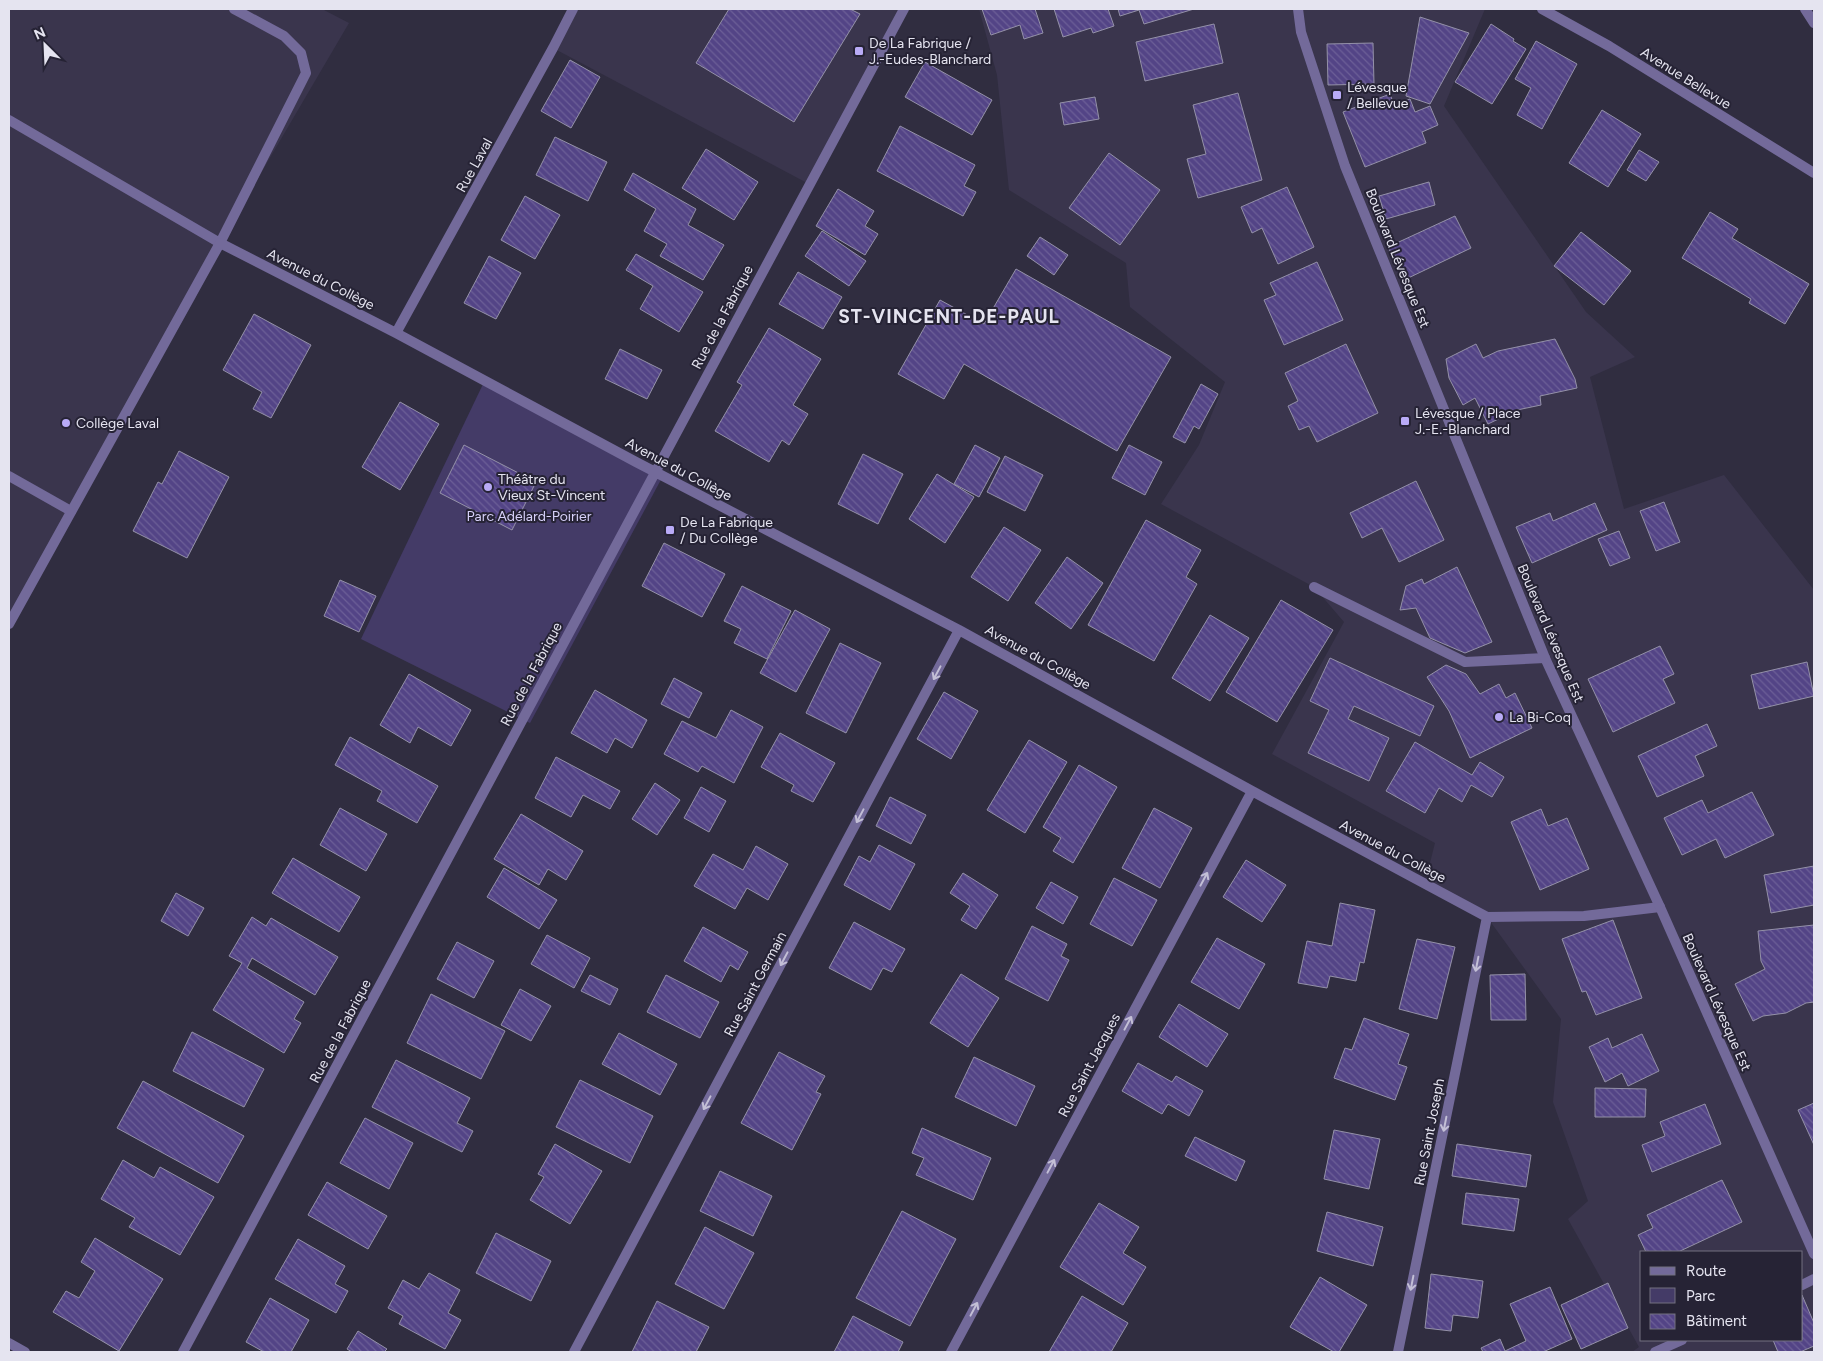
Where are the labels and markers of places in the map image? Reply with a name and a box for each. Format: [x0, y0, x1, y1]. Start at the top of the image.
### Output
place label: De La Fabrique / J.-Eudes-Blanchard [869, 35, 991, 68]
marker: De La Fabrique / J.-Eudes-Blanchard [853, 45, 865, 57]
place label: Lévesque / Bellevue [1347, 79, 1409, 112]
marker: Lévesque / Bellevue [1331, 89, 1343, 101]
place label: Lévesque / Place J.-E.-Blanchard [1415, 405, 1521, 438]
place label: Collège Laval [76, 415, 159, 432]
marker: Lévesque / Place J.-E.-Blanchard [1399, 415, 1411, 427]
marker: Collège Laval [60, 417, 72, 429]
place label: Théâtre du Vieux St-Vincent [498, 471, 605, 504]
marker: Théâtre du Vieux St-Vincent [482, 481, 494, 493]
place label: De La Fabrique / Du Collège [680, 514, 773, 547]
marker: De La Fabrique / Du Collège [664, 524, 676, 536]
place label: La Bi-Coq [1509, 709, 1571, 726]
marker: La Bi-Coq [1493, 711, 1505, 723]

